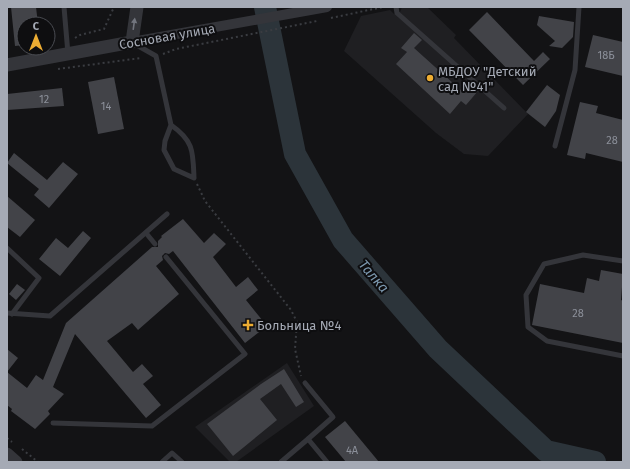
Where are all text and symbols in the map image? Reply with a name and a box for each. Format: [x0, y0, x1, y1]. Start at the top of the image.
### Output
north arrow [16, 16, 56, 56]
one-way arrow [131, 18, 137, 31]
text: С [33, 20, 40, 33]
street label: Сосновая улица [118, 21, 216, 52]
house number: 18Б [597, 49, 615, 62]
place label: МБДОУ "Детский сад №41" [438, 64, 536, 94]
marker: МБДОУ "Детский сад №41" [425, 73, 435, 83]
house number: 12 [39, 93, 49, 106]
house number: 14 [101, 100, 111, 113]
house number: 28 [606, 134, 618, 147]
water label: Талка [355, 257, 392, 296]
house number: 28 [572, 307, 584, 320]
place label: Больница №4 [257, 318, 341, 333]
marker: Больница №4 [242, 319, 254, 331]
house number: 4А [346, 444, 359, 457]

